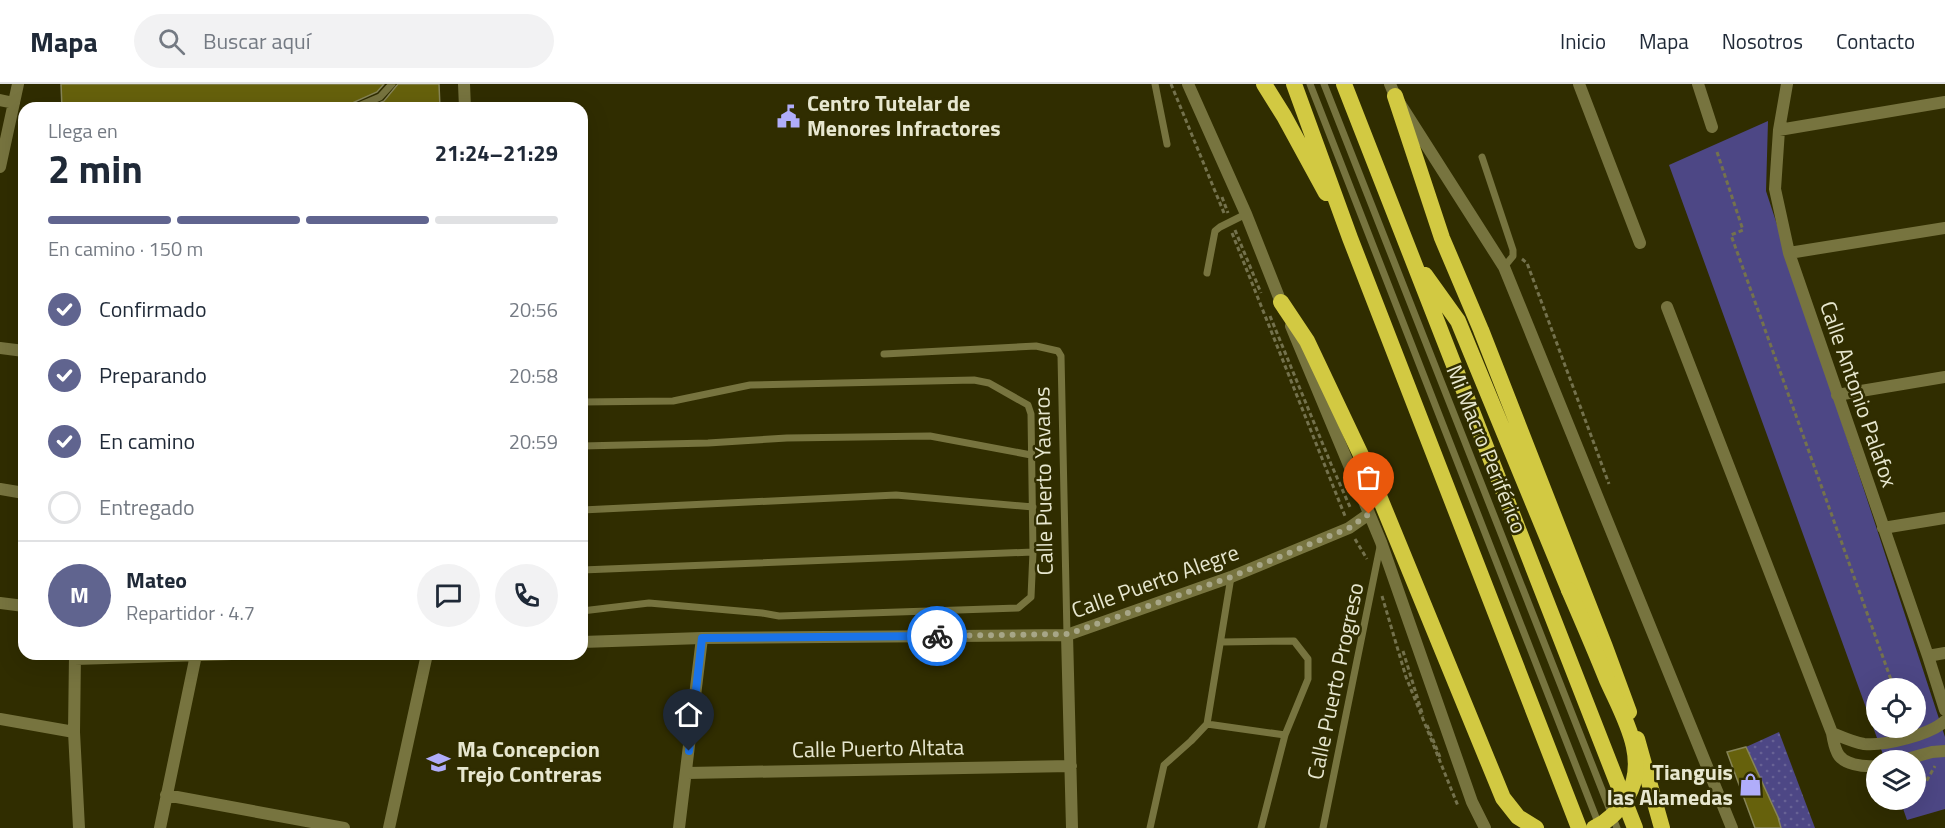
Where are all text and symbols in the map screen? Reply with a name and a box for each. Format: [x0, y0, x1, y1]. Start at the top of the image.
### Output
search box [134, 14, 554, 68]
text: Mapa [30, 20, 98, 63]
text: Buscar aquí [203, 24, 311, 58]
icon: search [155, 25, 188, 58]
text: Inicio [1560, 25, 1606, 57]
text: Mapa [1639, 25, 1689, 57]
text: Nosotros [1722, 25, 1803, 57]
text: Contacto [1836, 25, 1915, 57]
place label: Centro Tutelar de Menores Infractores [807, 86, 1001, 145]
public building icon: Centro Tutelar de Menores Infractores [776, 103, 802, 129]
text: Llega en [48, 115, 118, 146]
text: 21:24–21:29 [435, 136, 558, 170]
text: 2 min [48, 139, 143, 198]
text: En camino · 150 m [48, 233, 203, 264]
text: Confirmado [99, 292, 207, 326]
icon: check [48, 293, 81, 326]
text: 20:56 [509, 294, 558, 325]
street label: Calle Antonio Palafox [1811, 296, 1907, 492]
text: Preparando [99, 358, 207, 392]
icon: check [48, 359, 81, 392]
text: 20:58 [509, 360, 558, 391]
street label: Mi Macro Periférico [1438, 360, 1536, 538]
street label: Calle Puerto Yavaros [1024, 386, 1062, 576]
text: En camino [99, 424, 195, 458]
icon: check [48, 425, 81, 458]
text: 20:59 [509, 426, 558, 457]
pin [1343, 452, 1394, 514]
icon: bag [1352, 461, 1385, 494]
text: Entregado [99, 490, 195, 524]
street label: Calle Puerto Alegre [1067, 535, 1243, 627]
text: Mateo [126, 563, 187, 597]
button: chat [417, 564, 480, 627]
button: phone [495, 564, 558, 627]
text: M [70, 578, 89, 612]
street label: Calle Puerto Progreso [1298, 579, 1372, 783]
text: Repartidor · 4.7 [126, 597, 255, 628]
courier [907, 606, 967, 666]
icon: bike [921, 620, 954, 653]
map controls [1866, 678, 1926, 810]
button: locate [1866, 678, 1926, 738]
pin [663, 689, 714, 751]
icon: home [672, 698, 705, 731]
street label: Calle Puerto Altata [792, 729, 964, 767]
place label: Ma Concepcion Trejo Contreras [457, 732, 602, 791]
school or university icon: Ma Concepcion Trejo Contreras [426, 749, 452, 775]
button: layers [1866, 750, 1926, 810]
place label: Tianguis las Alamedas [1607, 755, 1733, 814]
shop icon: Tianguis las Alamedas [1738, 772, 1764, 798]

